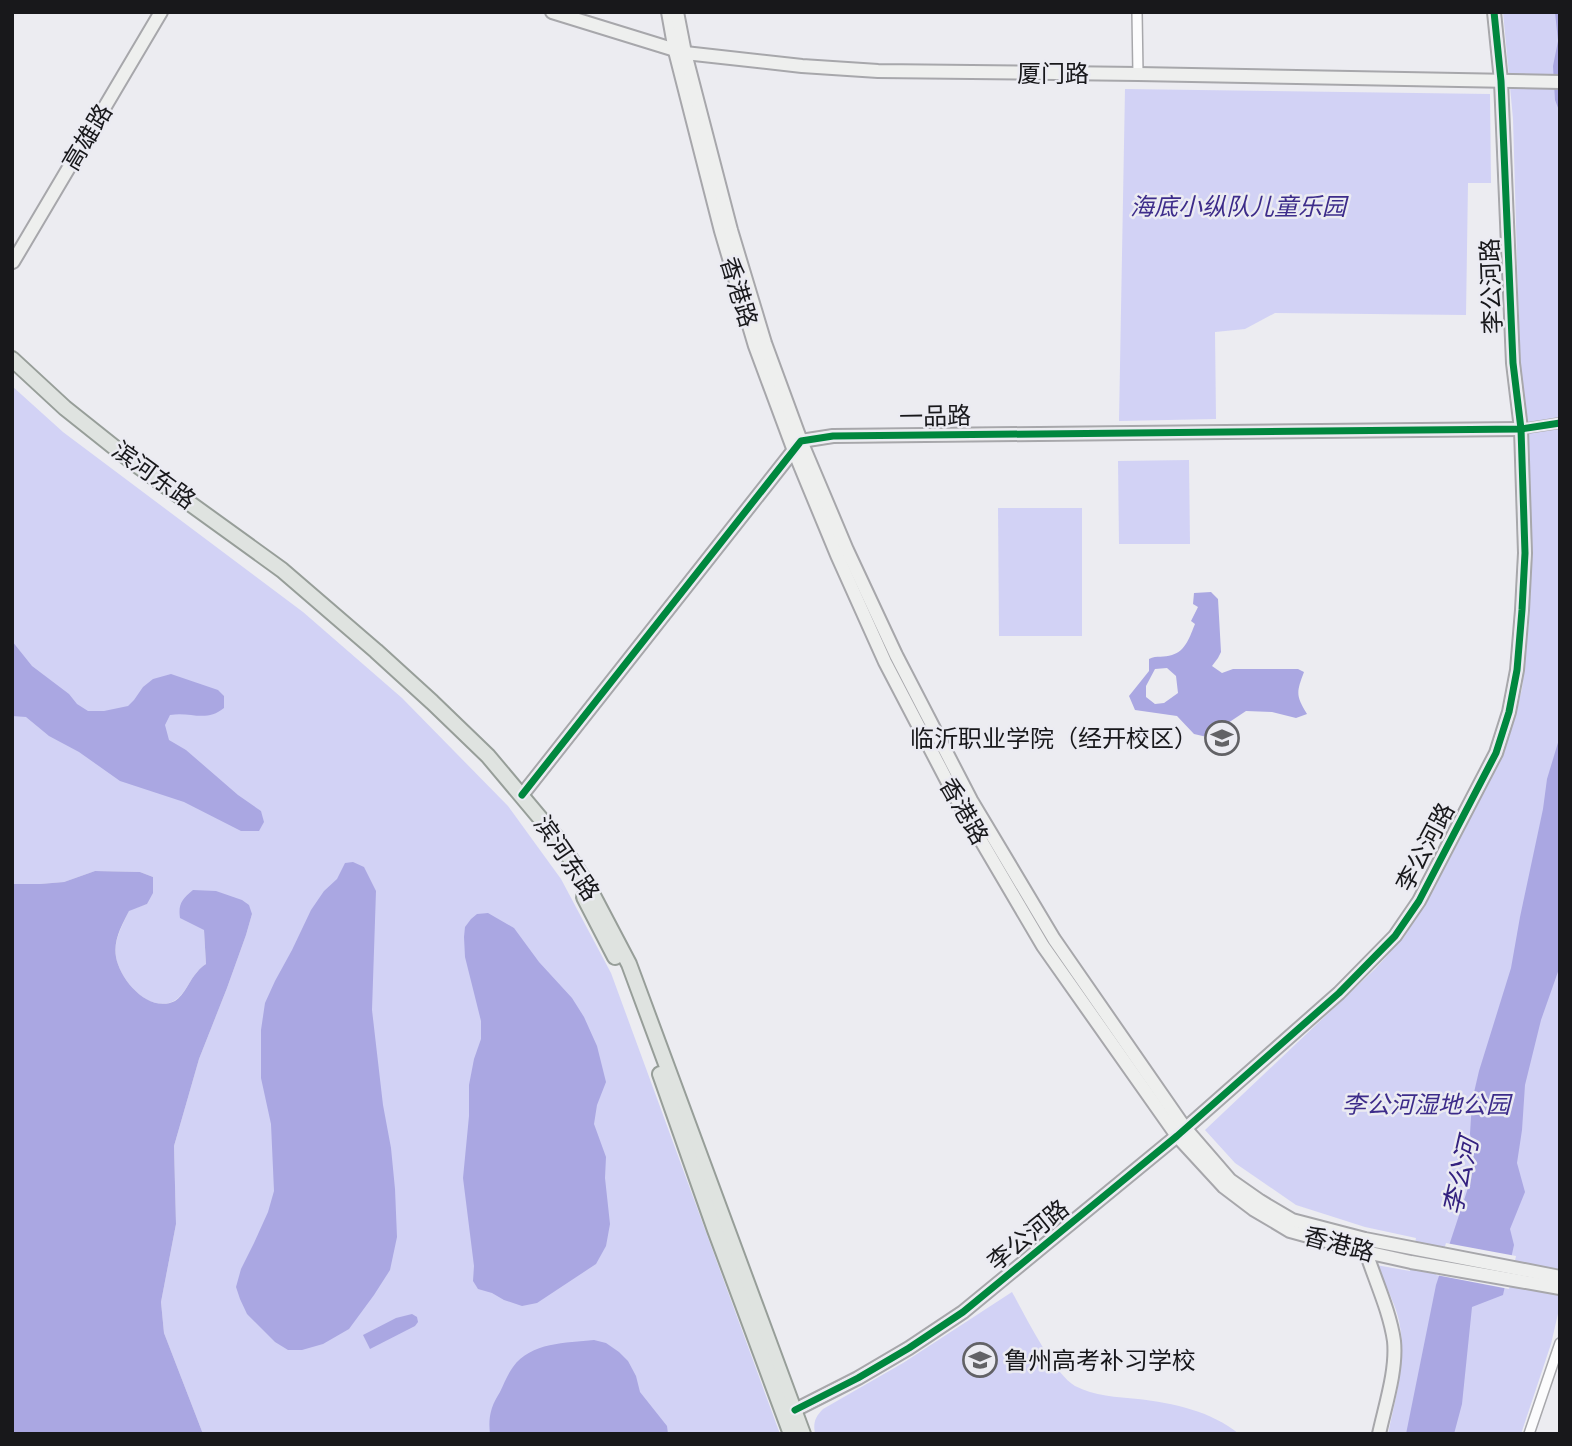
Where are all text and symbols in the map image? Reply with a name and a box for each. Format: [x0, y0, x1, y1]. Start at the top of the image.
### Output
street label: 厦门路 [1017, 58, 1089, 89]
street label: 高雄路 [55, 98, 119, 176]
park label: 海底小纵队儿童乐园 [1130, 191, 1349, 222]
street label: 李公河路 [1474, 237, 1508, 335]
street label: 香港路 [714, 253, 764, 331]
street label: 一品路 [899, 400, 971, 432]
street label: 滨河东路 [106, 434, 202, 516]
school or university icon: 临沂职业学院（经开校区） [1203, 719, 1241, 757]
place label: 临沂职业学院（经开校区） [910, 723, 1198, 754]
street label: 香港路 [933, 772, 995, 850]
street label: 李公河路 [1389, 797, 1461, 897]
street label: 滨河东路 [527, 810, 607, 906]
park label: 李公河湿地公园 [1342, 1089, 1513, 1120]
water label: 李公河 [1435, 1129, 1486, 1218]
street label: 李公河路 [981, 1193, 1075, 1277]
street label: 香港路 [1300, 1220, 1378, 1268]
school or university icon: 鲁州高考补习学校 [961, 1341, 999, 1379]
place label: 鲁州高考补习学校 [1004, 1345, 1196, 1376]

